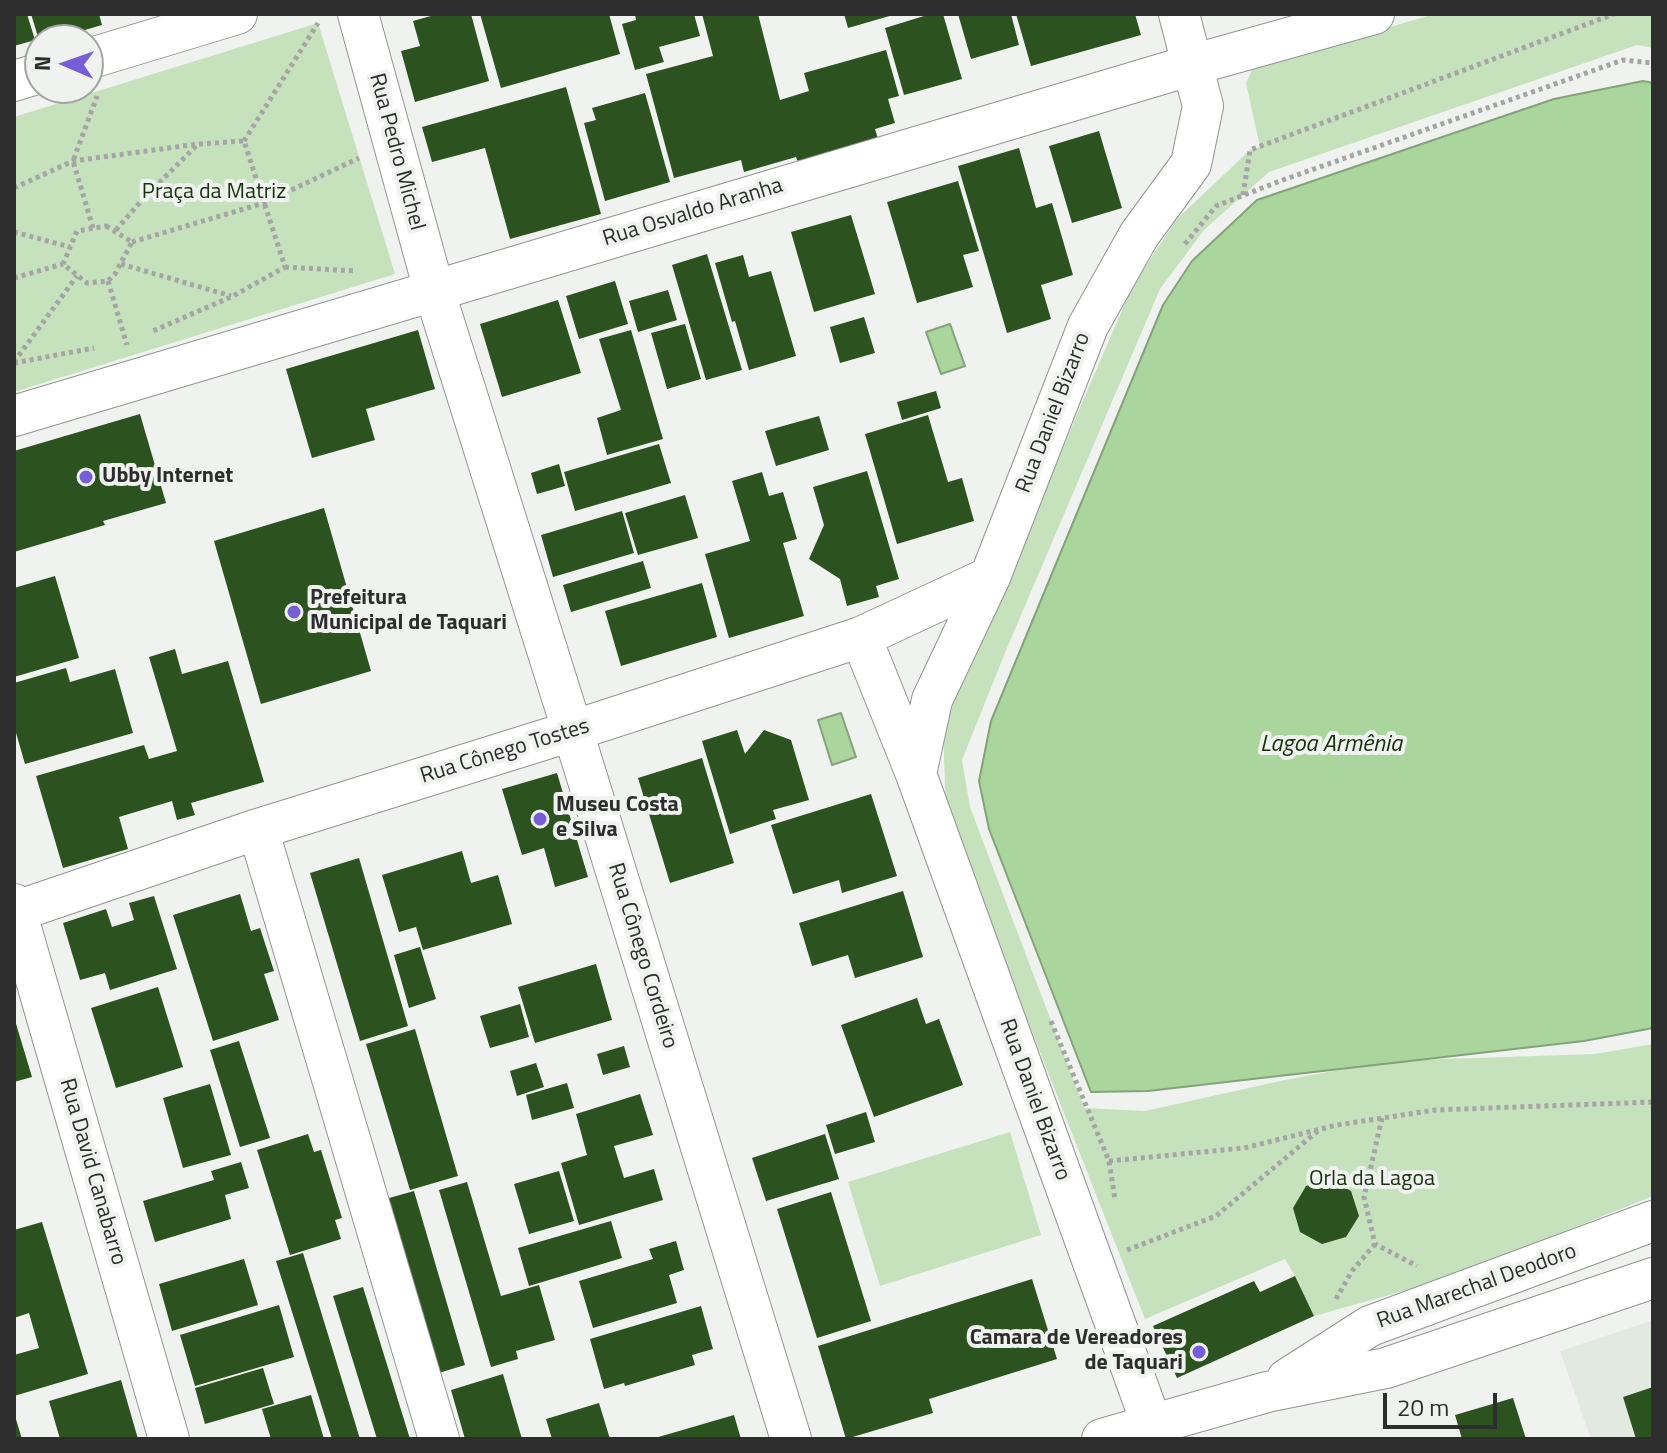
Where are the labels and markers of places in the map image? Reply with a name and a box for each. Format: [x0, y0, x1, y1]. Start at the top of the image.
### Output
place label: Ubby Internet [102, 464, 233, 490]
marker: Ubby Internet [77, 468, 95, 486]
place label: Prefeitura Municipal de Taquari [310, 586, 507, 638]
marker: Prefeitura Municipal de Taquari [285, 603, 303, 621]
place label: Museu Costa e Silva [556, 793, 679, 844]
marker: Museu Costa e Silva [531, 810, 549, 828]
place label: Camara de Vereadores de Taquari [970, 1326, 1183, 1378]
marker: Camara de Vereadores de Taquari [1190, 1343, 1208, 1361]

